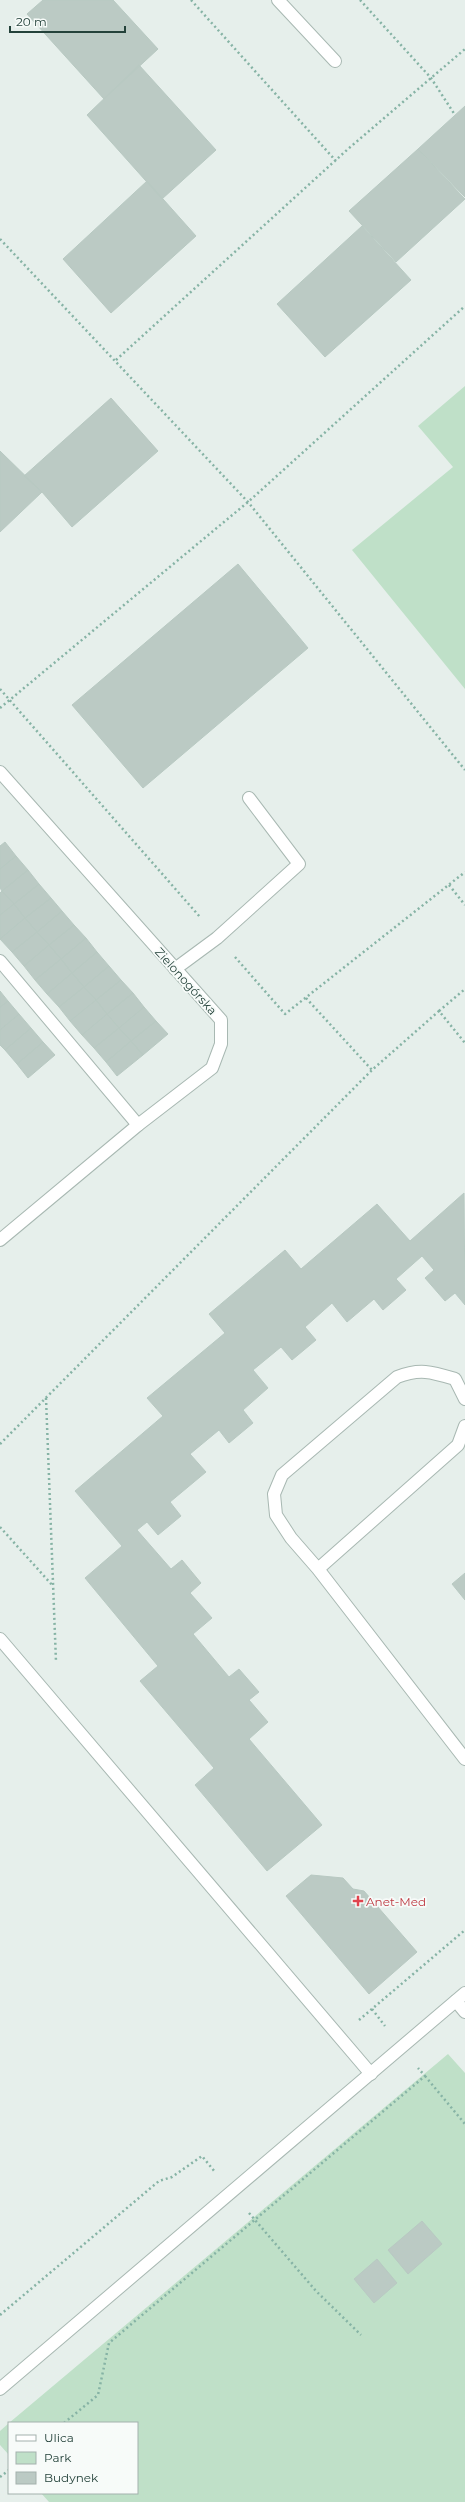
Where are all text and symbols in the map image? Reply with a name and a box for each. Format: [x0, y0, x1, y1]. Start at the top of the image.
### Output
scale bar [10, 8, 125, 34]
text: 20 m [16, 14, 47, 29]
street label: Zielonogórska [152, 944, 220, 1018]
place label: Anet-Med [366, 1894, 426, 1909]
marker: Anet-Med [353, 1896, 363, 1906]
legend [8, 2422, 138, 2494]
text: Ulica [44, 2430, 74, 2445]
text: Park [44, 2450, 72, 2465]
text: Budynek [44, 2470, 99, 2485]

